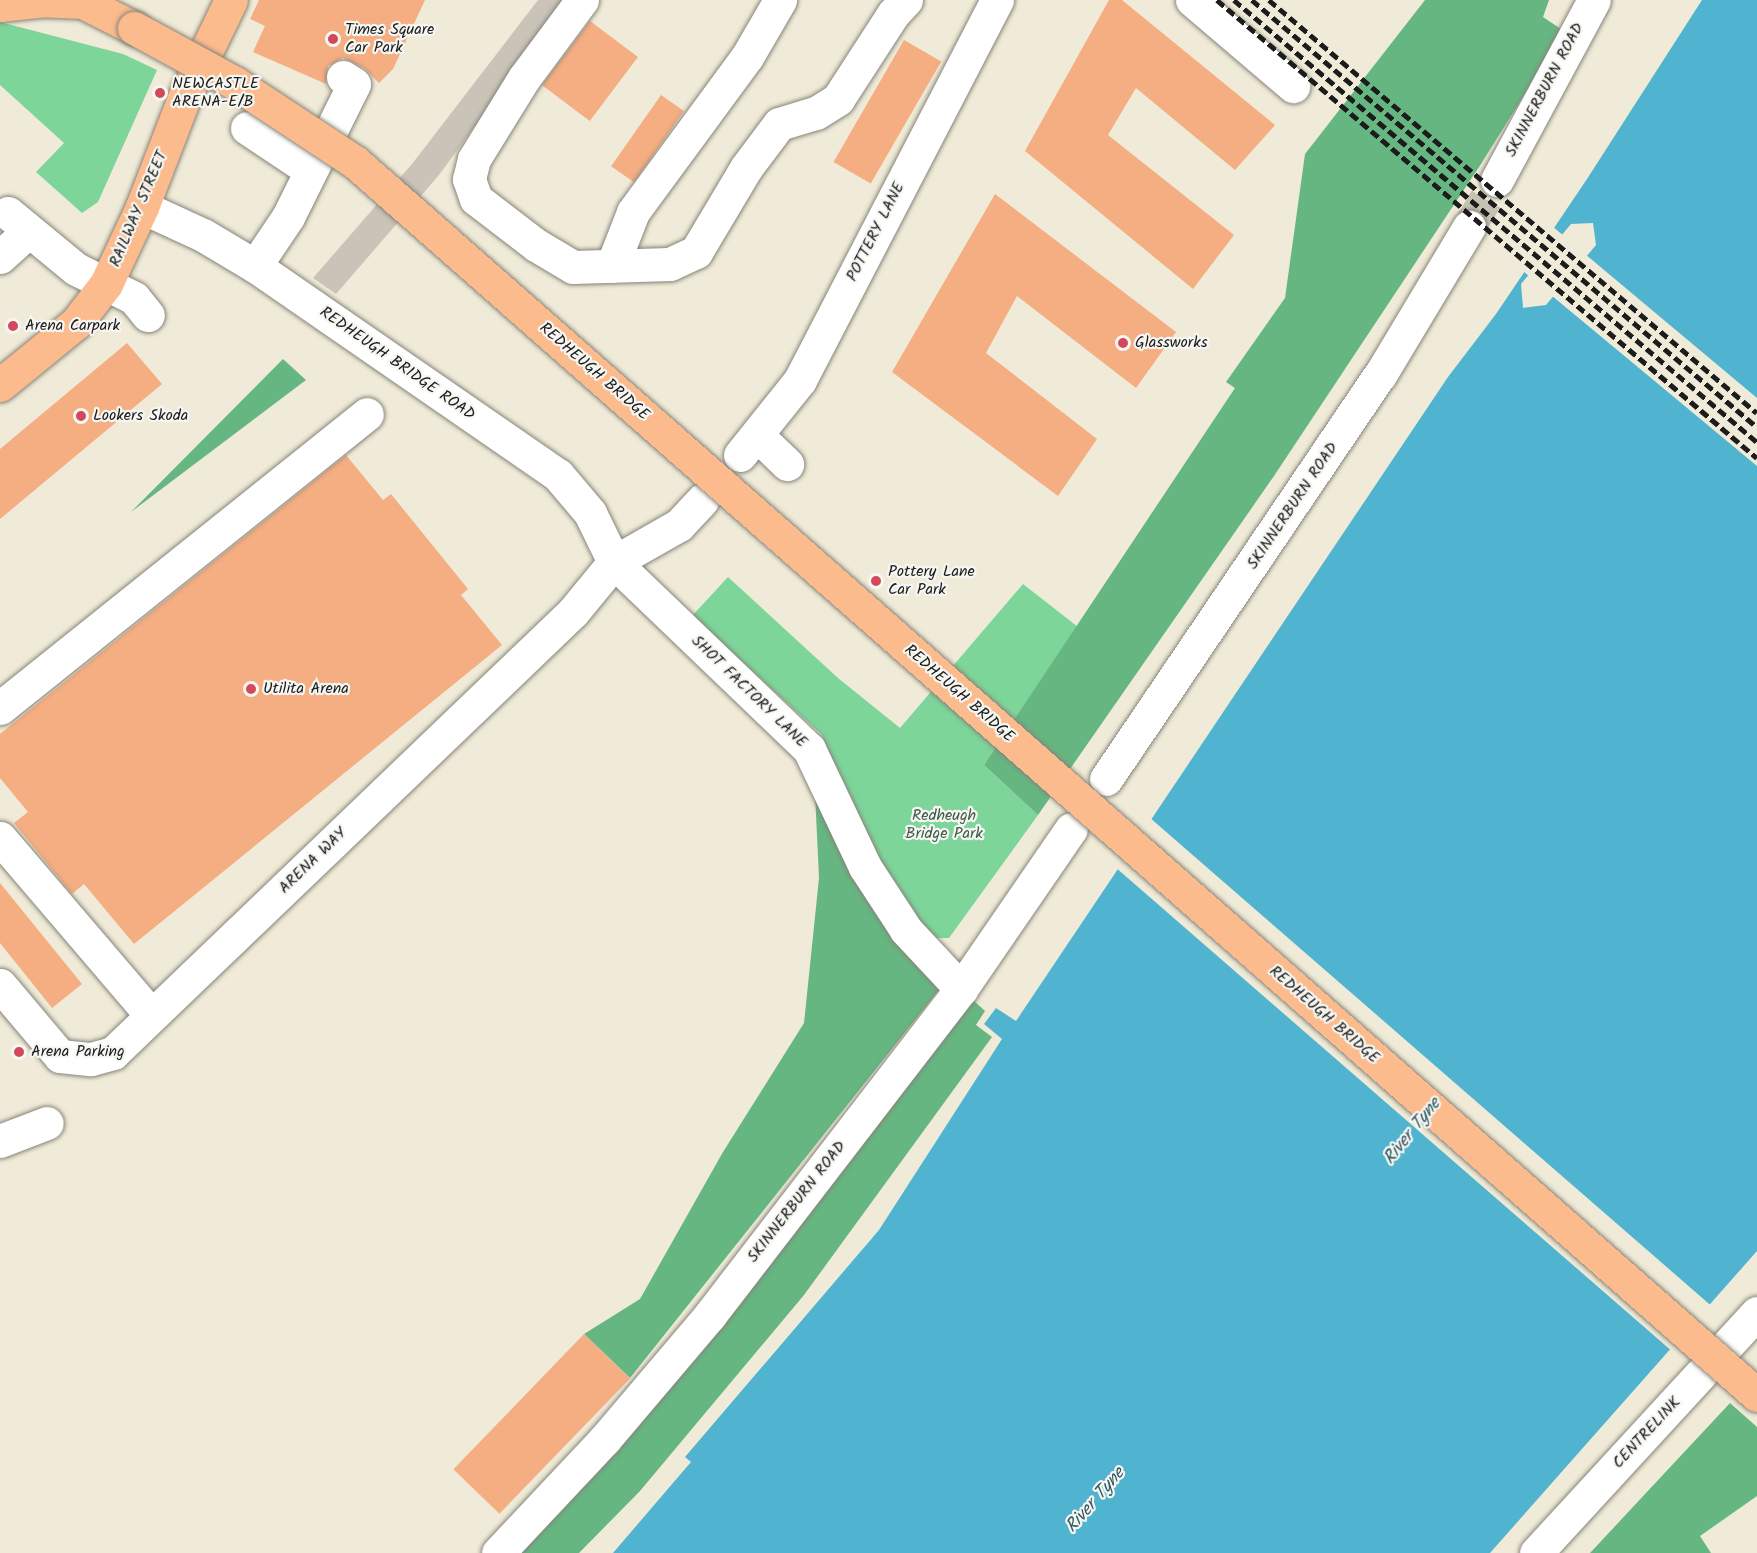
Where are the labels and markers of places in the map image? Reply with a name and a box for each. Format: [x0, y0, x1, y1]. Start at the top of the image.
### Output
place label: Times Square Car Park [345, 20, 434, 58]
marker: Times Square Car Park [326, 32, 340, 46]
place label: NEWCASTLE ARENA-E/B [172, 74, 259, 112]
marker: NEWCASTLE ARENA-E/B [153, 86, 167, 100]
place label: Arena Carpark [25, 316, 120, 336]
marker: Arena Carpark [6, 319, 20, 333]
place label: Glassworks [1135, 333, 1207, 353]
marker: Glassworks [1116, 336, 1130, 350]
place label: Lookers Skoda [93, 406, 188, 426]
marker: Lookers Skoda [74, 409, 88, 423]
place label: Pottery Lane Car Park [888, 562, 975, 600]
marker: Pottery Lane Car Park [869, 574, 883, 588]
place label: Utilita Arena [263, 679, 349, 699]
marker: Utilita Arena [244, 682, 258, 696]
place label: Arena Parking [31, 1042, 125, 1062]
marker: Arena Parking [12, 1045, 26, 1059]

